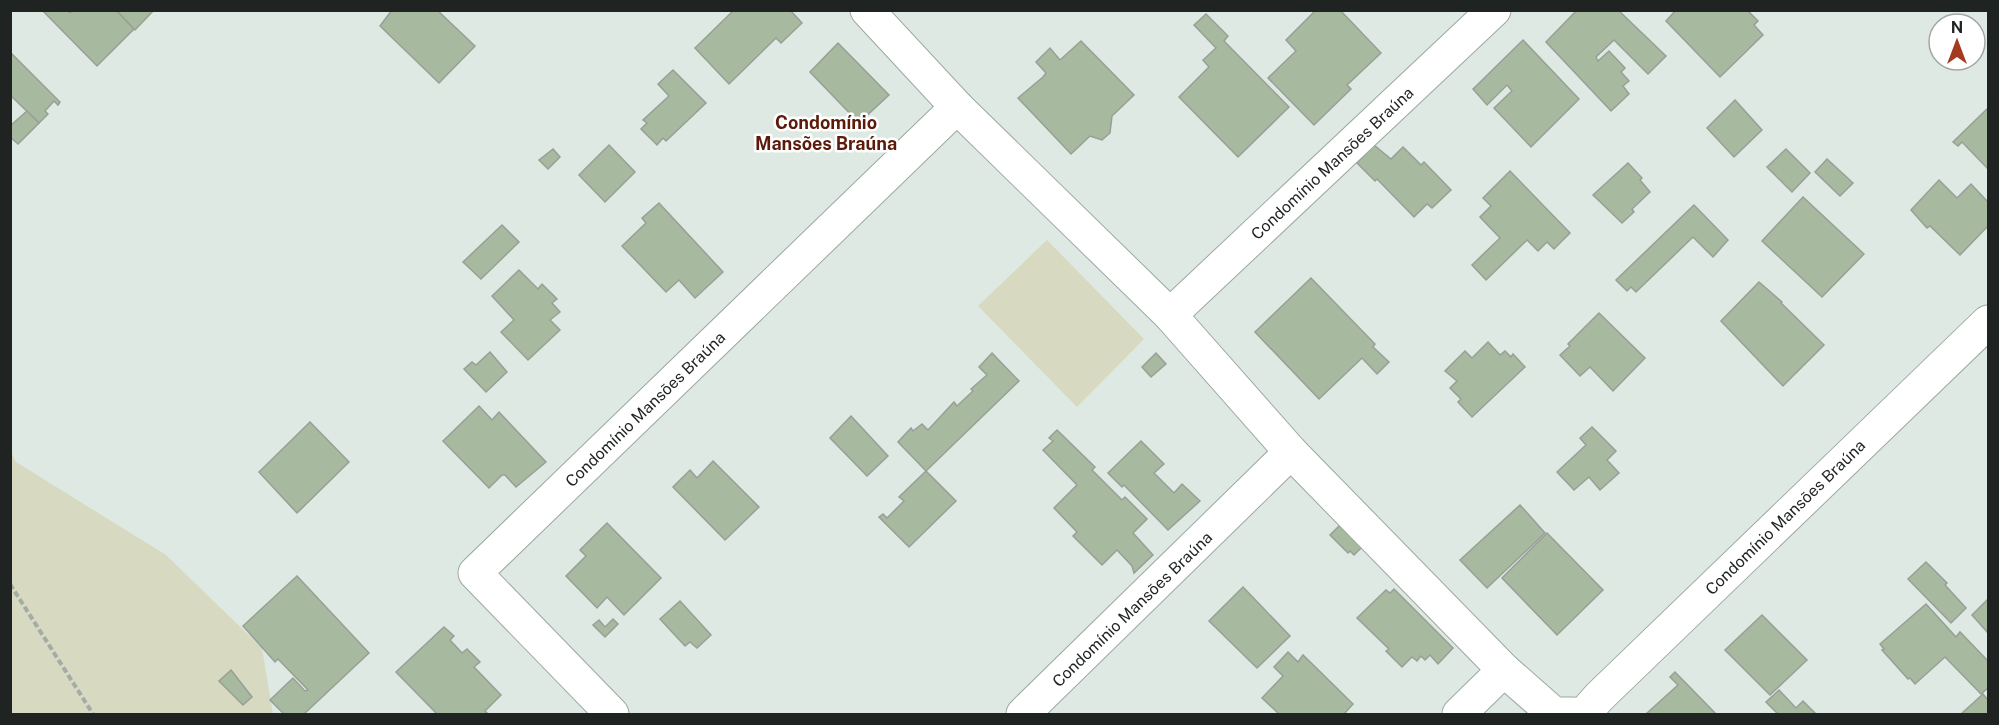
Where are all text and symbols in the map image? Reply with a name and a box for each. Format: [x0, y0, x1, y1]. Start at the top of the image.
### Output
north arrow [1927, 12, 1987, 72]
text: N [1951, 18, 1963, 37]
street label: Condomínio Mansões Braúna [1247, 83, 1417, 244]
district label: Condomínio Mansões Braúna [755, 112, 897, 154]
street label: Condomínio Mansões Braúna [561, 328, 729, 491]
street label: Condomínio Mansões Braúna [1701, 436, 1869, 599]
street label: Condomínio Mansões Braúna [1048, 528, 1216, 691]

